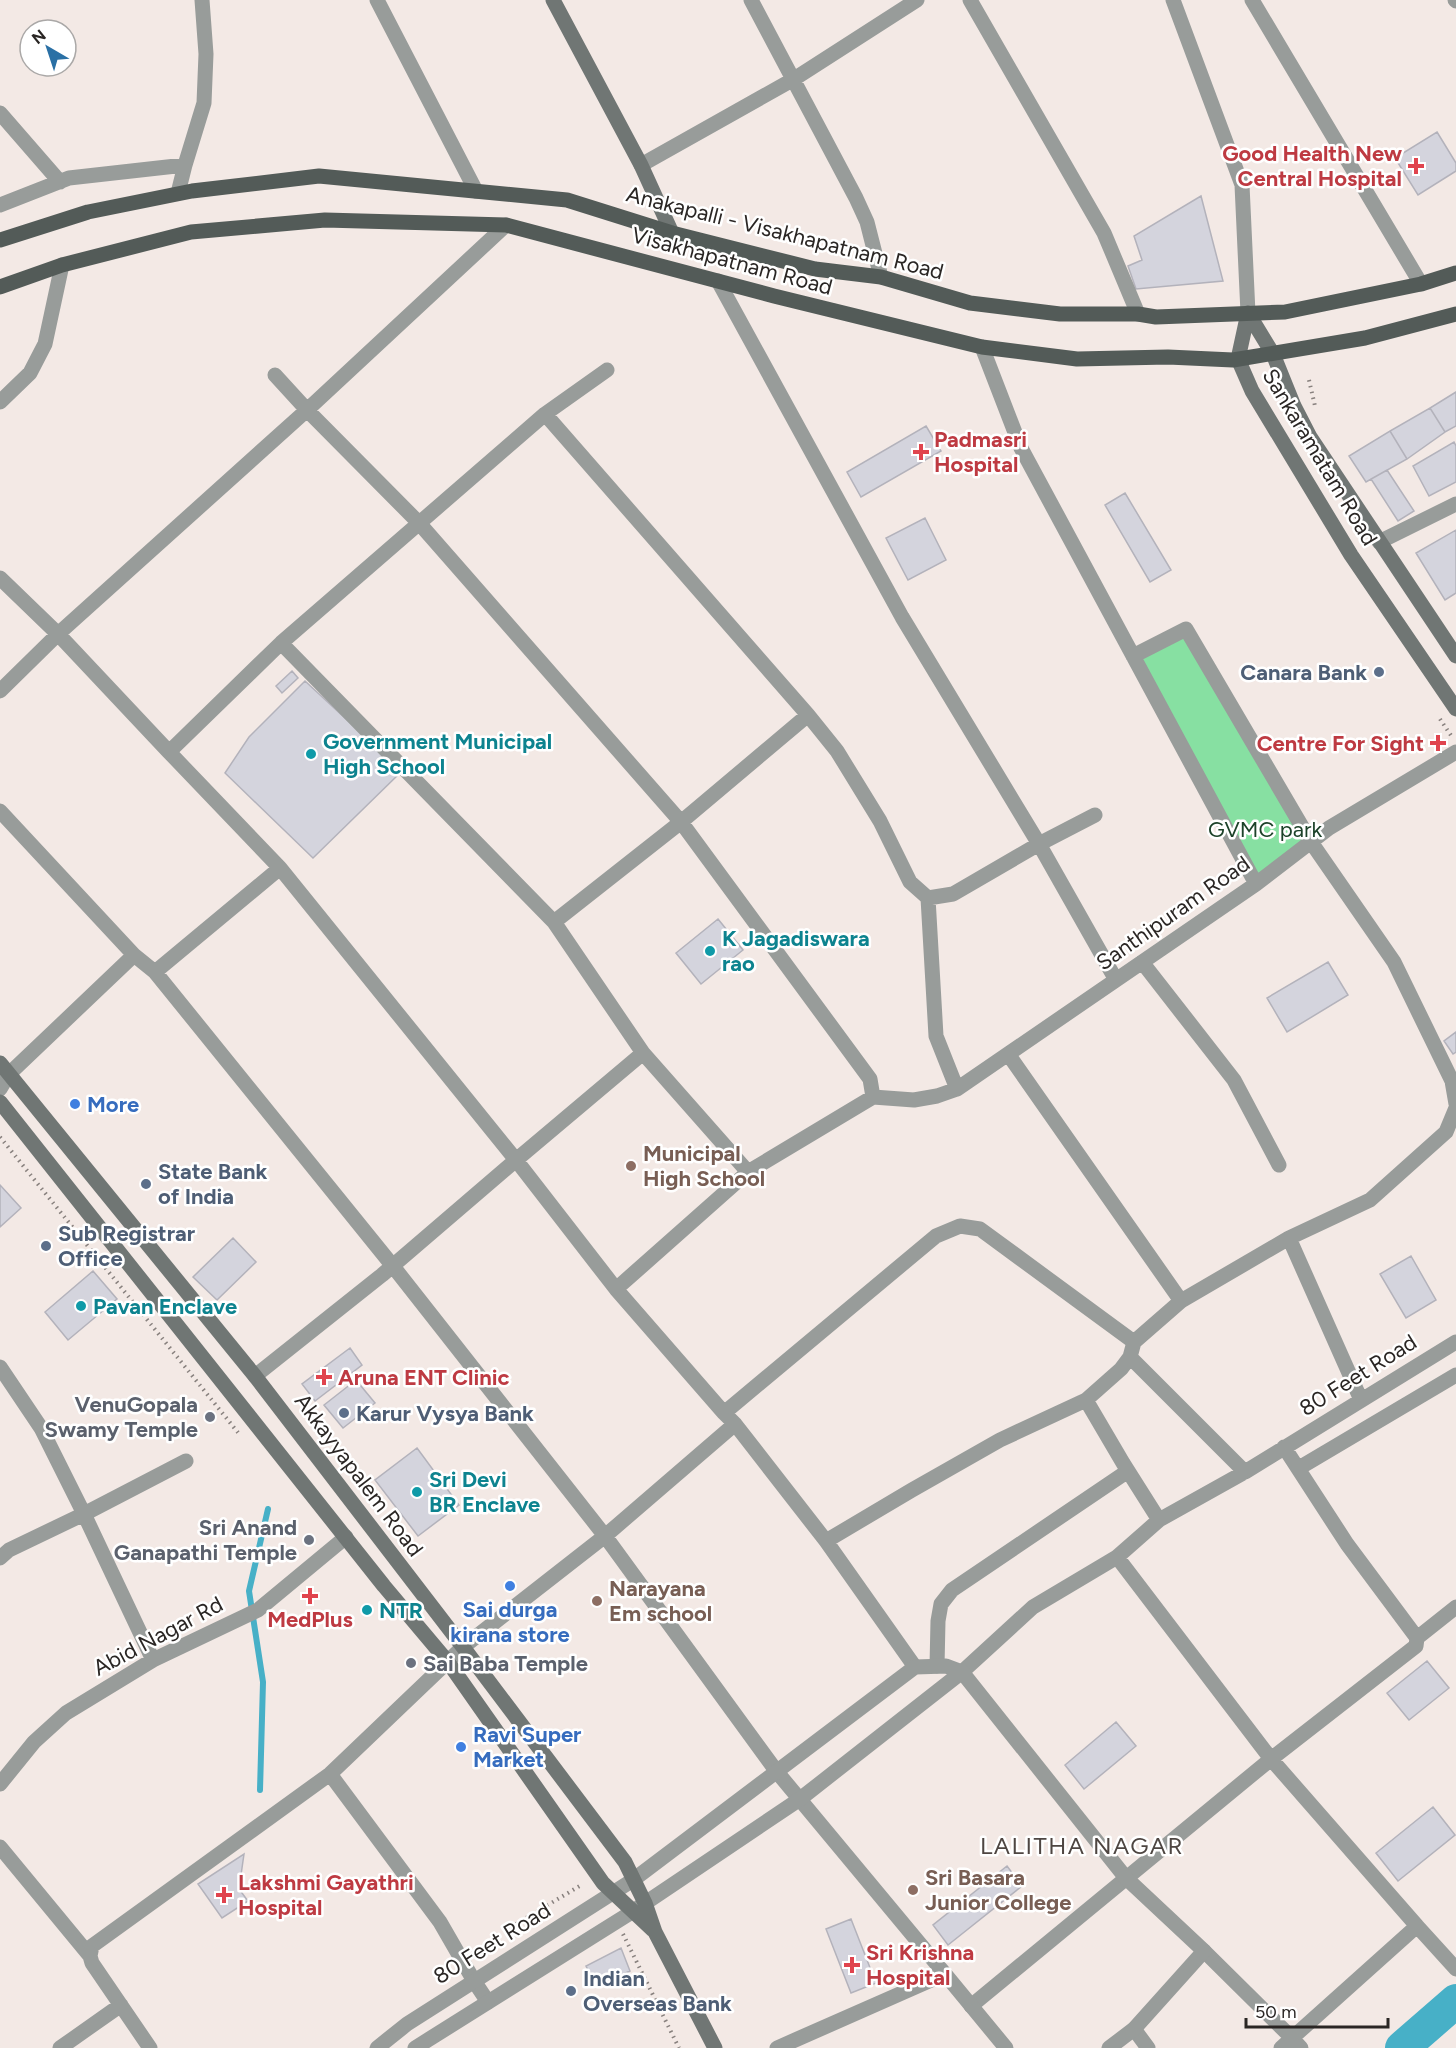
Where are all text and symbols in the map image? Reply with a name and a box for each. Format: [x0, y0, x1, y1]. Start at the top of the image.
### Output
north arrow [18, 18, 78, 78]
text: N [28, 25, 50, 48]
place label: Good Health New Central Hospital [1222, 140, 1403, 192]
marker: Good Health New Central Hospital [1407, 157, 1425, 175]
street label: Anakapalli - Visakhapatnam Road [624, 181, 946, 285]
street label: Visakhapatnam Road [629, 221, 835, 301]
street label: Sankaramatam Road [1257, 364, 1383, 550]
place label: Padmasri Hospital [934, 426, 1027, 478]
marker: Padmasri Hospital [912, 443, 930, 461]
place label: Canara Bank [1240, 659, 1367, 686]
marker: Canara Bank [1372, 665, 1386, 679]
place label: Government Municipal High School [323, 728, 552, 780]
place label: Centre For Sight [1257, 730, 1424, 757]
marker: Centre For Sight [1429, 734, 1447, 752]
marker: Government Municipal High School [304, 747, 318, 761]
park label: GVMC park [1208, 816, 1322, 843]
street label: Santhipuram Road [1091, 850, 1255, 976]
place label: K Jagadiswara rao [722, 925, 870, 977]
marker: K Jagadiswara rao [703, 944, 717, 958]
place label: More [87, 1091, 139, 1118]
marker: More [68, 1097, 82, 1111]
place label: Municipal High School [643, 1140, 765, 1192]
place label: State Bank of India [158, 1158, 267, 1210]
marker: Municipal High School [624, 1159, 638, 1173]
marker: State Bank of India [139, 1177, 153, 1191]
place label: Sub Registrar Office [58, 1220, 196, 1272]
marker: Sub Registrar Office [39, 1239, 53, 1253]
place label: Pavan Enclave [93, 1293, 237, 1320]
marker: Pavan Enclave [74, 1299, 88, 1313]
street label: 80 Feet Road [1294, 1328, 1422, 1422]
place label: Aruna ENT Clinic [338, 1364, 509, 1391]
marker: Aruna ENT Clinic [315, 1368, 333, 1386]
street label: Akkayyapalem Road [289, 1388, 429, 1562]
place label: VenuGopala Swamy Temple [45, 1391, 198, 1443]
place label: Karur Vysya Bank [356, 1400, 534, 1427]
marker: Karur Vysya Bank [337, 1406, 351, 1420]
marker: VenuGopala Swamy Temple [203, 1410, 217, 1424]
place label: Sri Devi BR Enclave [429, 1466, 540, 1518]
marker: Sri Devi BR Enclave [410, 1485, 424, 1499]
place label: Sri Anand Ganapathi Temple [114, 1514, 297, 1566]
marker: Sri Anand Ganapathi Temple [302, 1533, 316, 1547]
place label: Narayana Em school [609, 1575, 712, 1627]
marker: Sai durga kirana store [503, 1579, 517, 1593]
marker: MedPlus [303, 1589, 317, 1603]
street label: Abid Nagar Rd [88, 1590, 228, 1682]
marker: Narayana Em school [590, 1594, 604, 1608]
place label: Sai durga kirana store [450, 1596, 570, 1648]
place label: NTR [379, 1597, 423, 1624]
marker: NTR [360, 1603, 374, 1617]
place label: MedPlus [267, 1606, 353, 1633]
place label: Sai Baba Temple [423, 1650, 588, 1677]
marker: Sai Baba Temple [404, 1656, 418, 1670]
place label: Ravi Super Market [473, 1721, 582, 1773]
marker: Ravi Super Market [454, 1740, 468, 1754]
district label: LALITHA NAGAR [980, 1831, 1184, 1860]
place label: Sri Basara Junior College [925, 1864, 1071, 1916]
place label: Lakshmi Gayathri Hospital [238, 1869, 414, 1921]
marker: Sri Basara Junior College [906, 1883, 920, 1897]
marker: Lakshmi Gayathri Hospital [215, 1886, 233, 1904]
street label: 80 Feet Road [428, 1896, 556, 1990]
place label: Sri Krishna Hospital [866, 1939, 974, 1991]
marker: Sri Krishna Hospital [843, 1956, 861, 1974]
place label: Indian Overseas Bank [583, 1965, 732, 2017]
marker: Indian Overseas Bank [564, 1984, 578, 1998]
scale bar [1246, 1991, 1388, 2029]
text: 50 m [1255, 2001, 1297, 2023]

